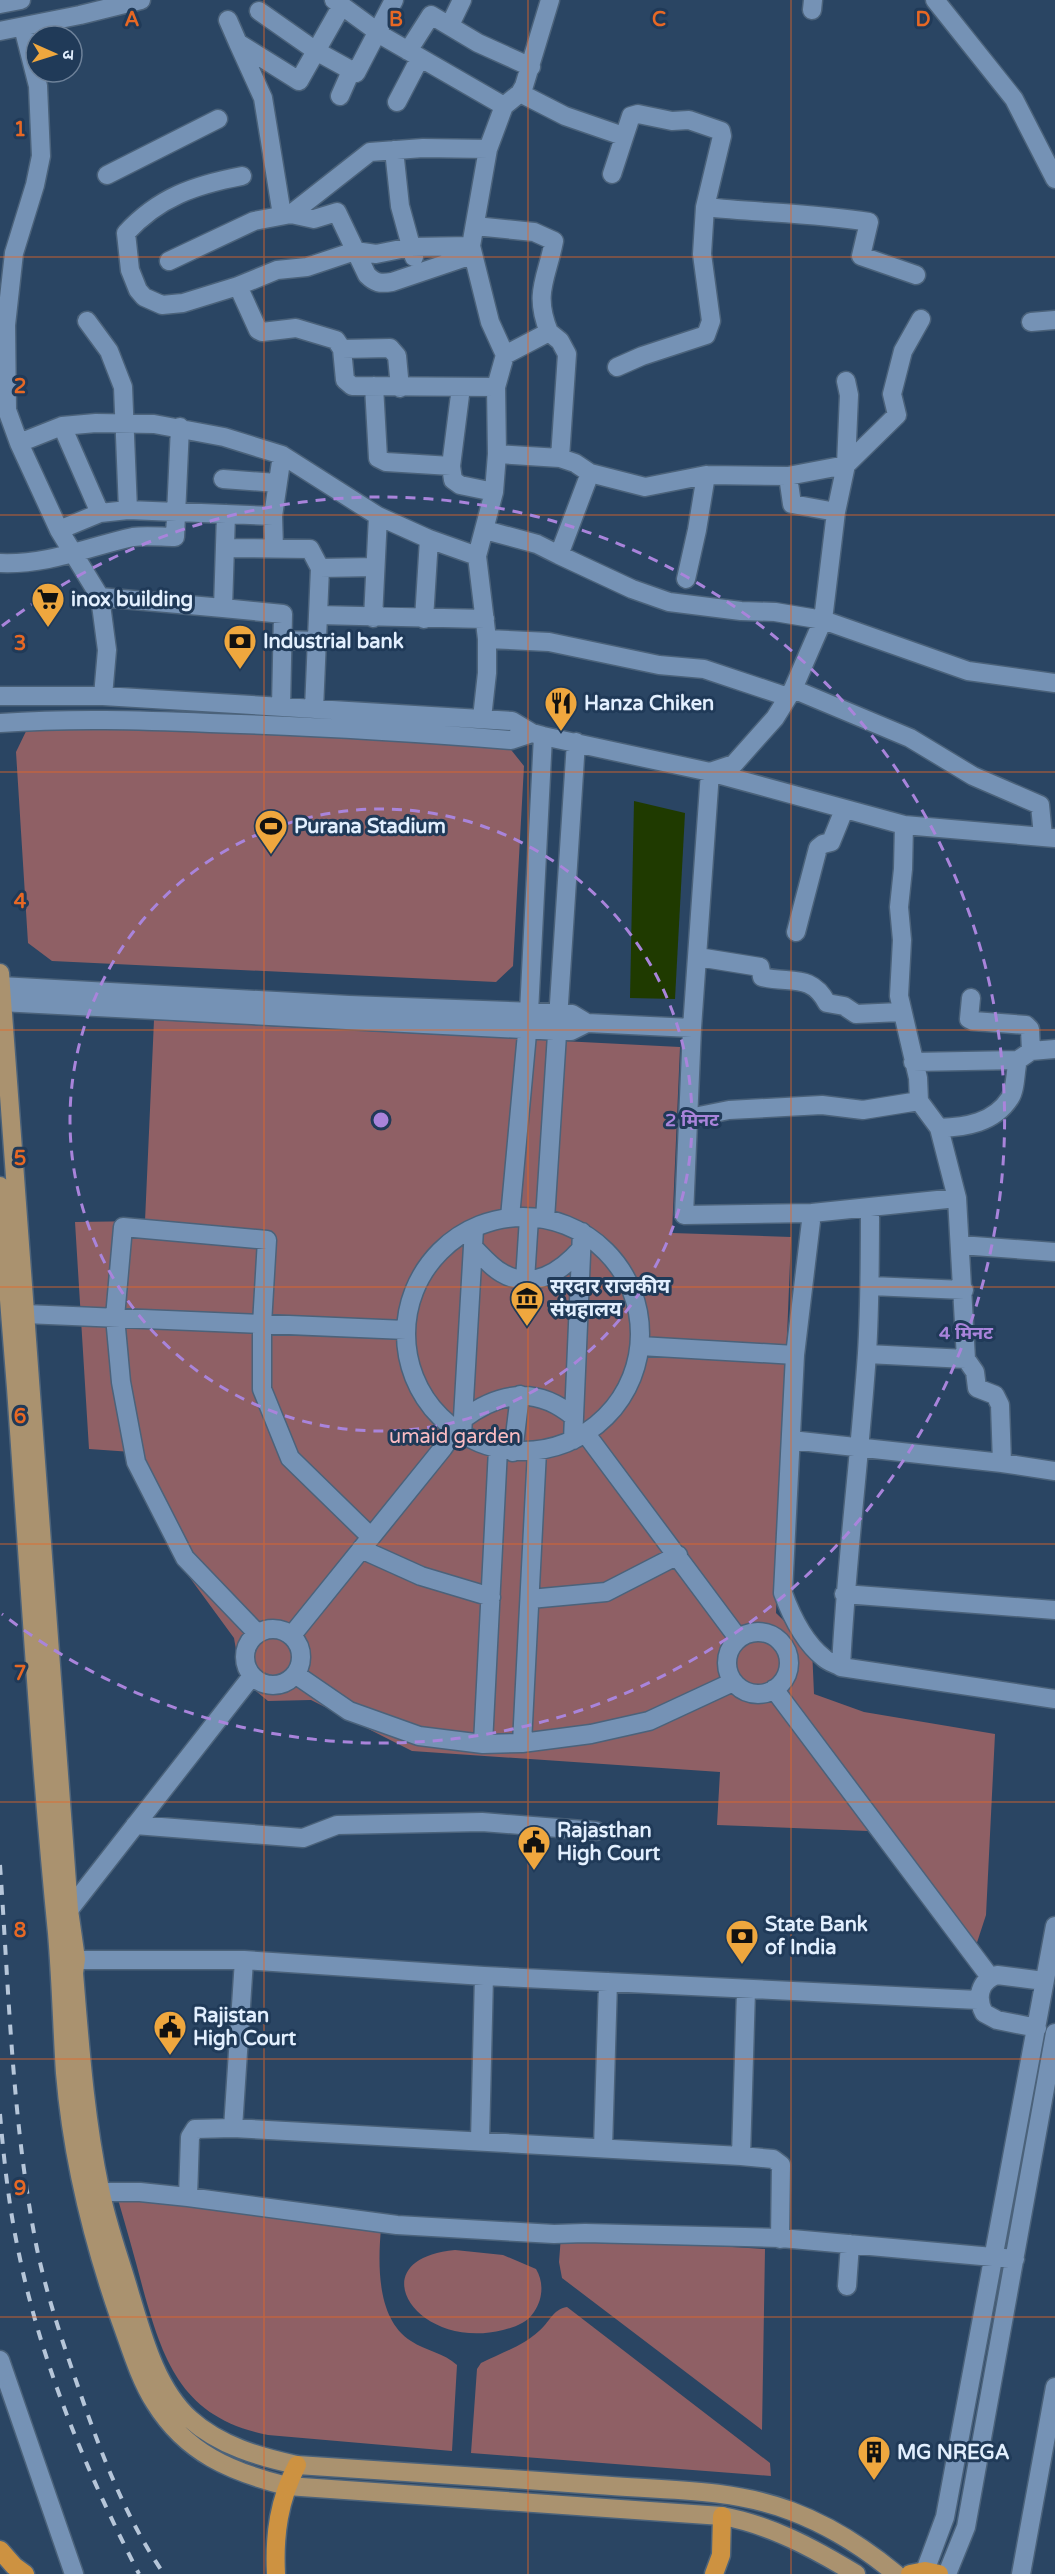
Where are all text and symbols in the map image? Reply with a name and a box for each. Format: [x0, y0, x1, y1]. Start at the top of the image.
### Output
text: A [125, 8, 140, 32]
text: B [389, 8, 403, 32]
text: C [652, 8, 666, 32]
text: D [915, 8, 931, 32]
north arrow [24, 24, 84, 84]
text: उ [58, 50, 78, 61]
text: 1 [14, 118, 26, 142]
text: 2 [14, 375, 26, 399]
supermarket icon: inox building [30, 581, 66, 628]
place label: inox building [71, 588, 193, 612]
bank icon: Industrial bank [222, 623, 258, 670]
place label: Industrial bank [263, 630, 404, 654]
text: 3 [14, 632, 26, 656]
restaurant icon: Hanza Chiken [543, 685, 579, 732]
place label: Hanza Chiken [584, 692, 714, 716]
sports icon: Purana Stadium [253, 808, 289, 855]
place label: Purana Stadium [294, 815, 446, 839]
text: 4 [14, 890, 27, 914]
text: 2 मिनट [665, 1109, 719, 1131]
centre of rings [371, 1110, 391, 1130]
text: 5 [14, 1147, 26, 1171]
place label: सरदार राजकीय संग्रहालय [550, 1275, 671, 1322]
museum icon: सरदार राजकीय संग्रहालय [509, 1280, 545, 1327]
text: 4 मिनट [939, 1322, 993, 1344]
text: 6 [14, 1405, 26, 1429]
park label: umaid garden [389, 1425, 521, 1449]
text: 7 [14, 1662, 26, 1686]
place label: Rajasthan High Court [557, 1819, 660, 1866]
public building icon: Rajasthan High Court [516, 1824, 552, 1871]
place label: State Bank of India [765, 1913, 868, 1960]
bank icon: State Bank of India [724, 1918, 760, 1965]
text: 8 [14, 1919, 26, 1943]
place label: Rajistan High Court [193, 2004, 296, 2051]
public building icon: Rajistan High Court [152, 2009, 188, 2056]
text: 9 [14, 2177, 26, 2201]
building icon: MG NREGA [856, 2434, 892, 2481]
place label: MG NREGA [897, 2441, 1010, 2465]

